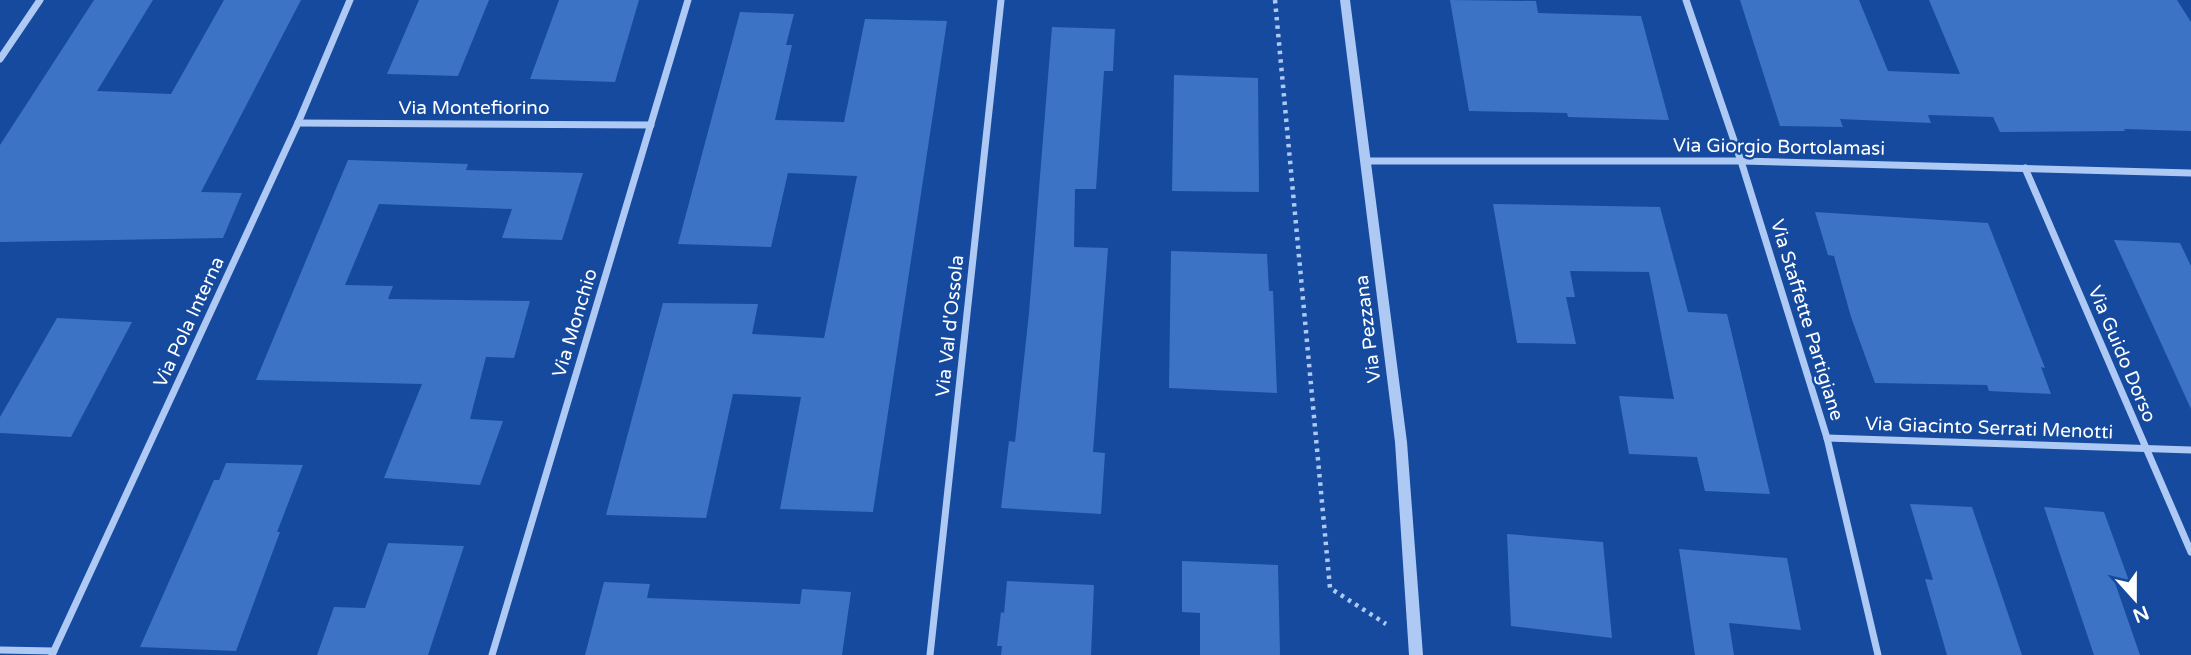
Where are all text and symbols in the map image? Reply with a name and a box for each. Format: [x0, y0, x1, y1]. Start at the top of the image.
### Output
street label: Via Montefiorino [399, 97, 550, 119]
street label: Via Giorgio Bortolamasi [1673, 134, 1885, 160]
street label: Via Staffette Partigiane [1766, 217, 1848, 423]
street label: Via Pola Interna [149, 253, 229, 391]
street label: Via Val d'Ossola [932, 254, 968, 398]
street label: Via Monchio [548, 266, 602, 380]
street label: Via Pezzana [1350, 274, 1386, 384]
street label: Via Guido Dorso [2083, 283, 2161, 425]
street label: Via Giacinto Serrati Menotti [1864, 413, 2114, 443]
north arrow [2100, 564, 2170, 634]
text: N [2130, 601, 2152, 627]

